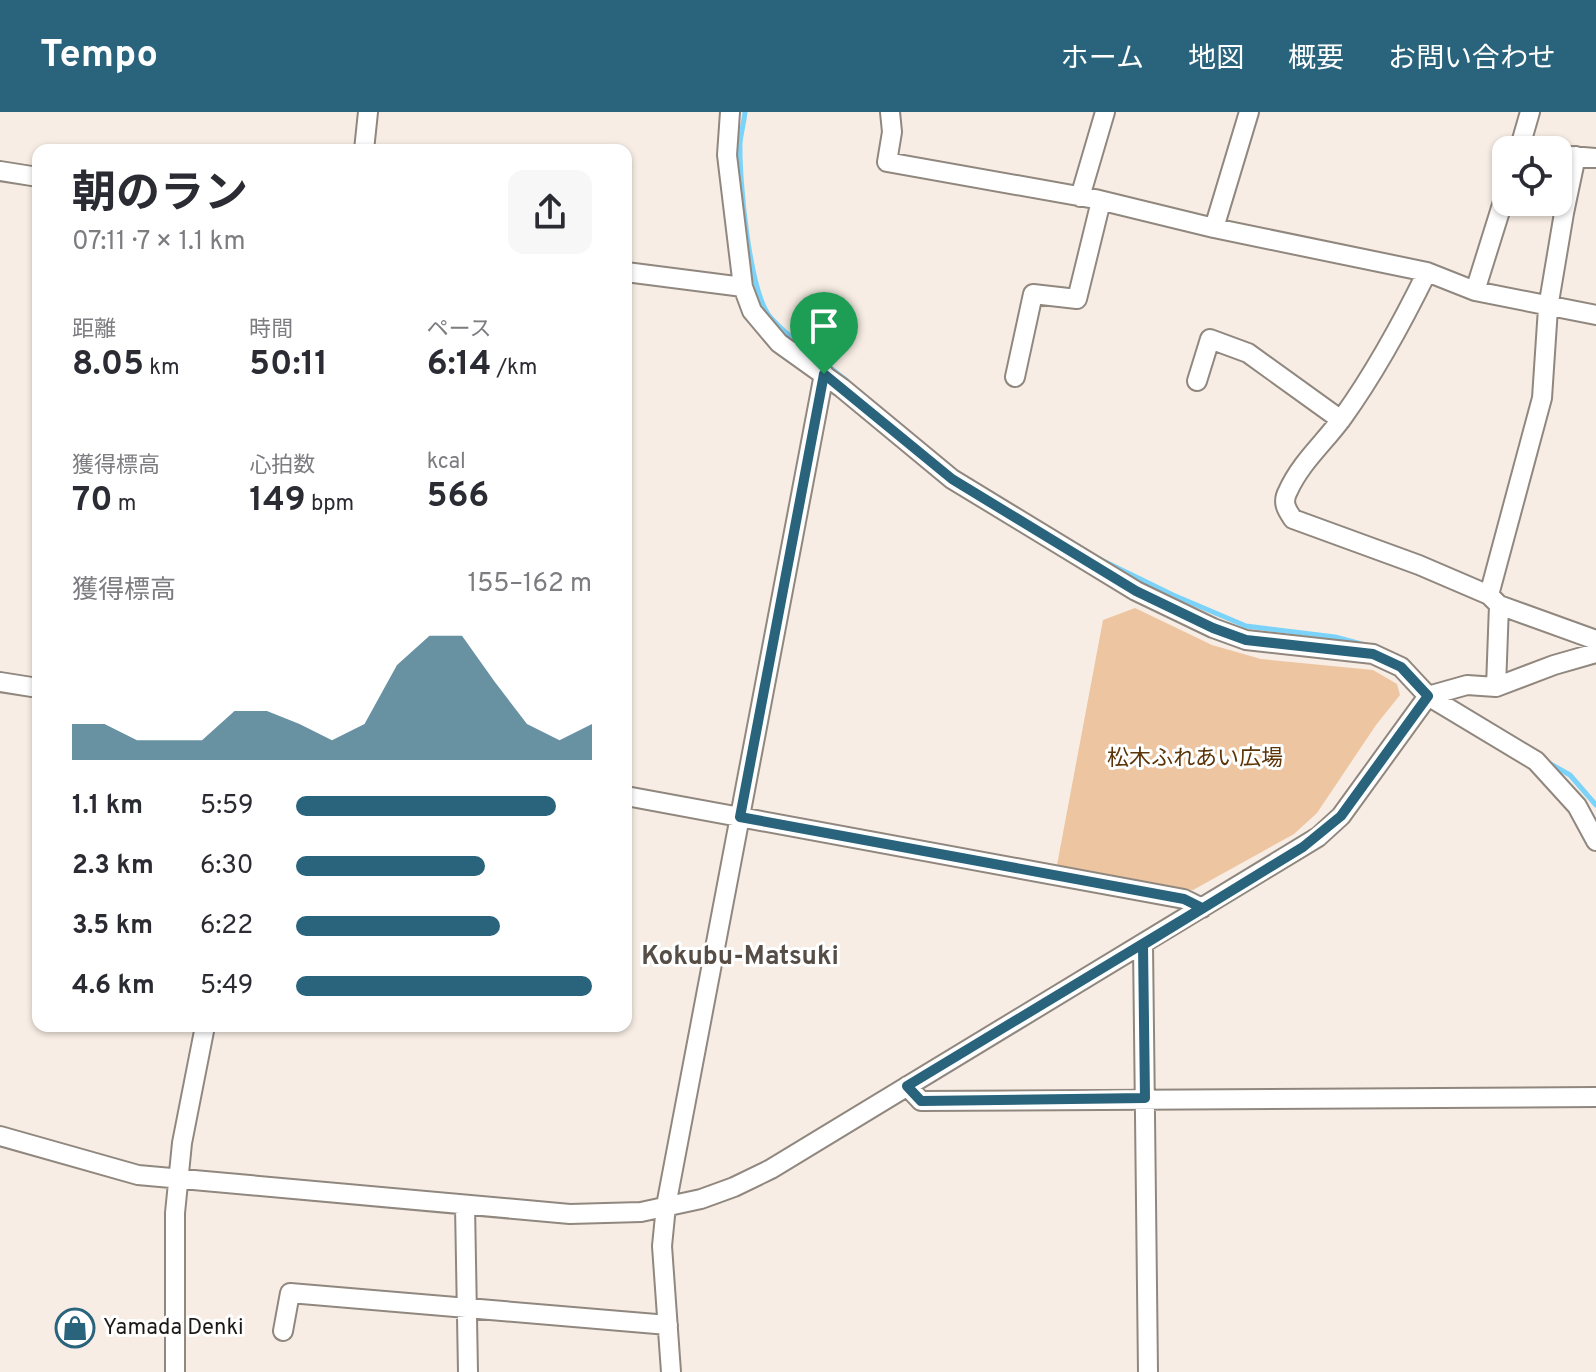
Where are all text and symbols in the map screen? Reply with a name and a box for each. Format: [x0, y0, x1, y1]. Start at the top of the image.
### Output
text: Tempo [40, 32, 158, 81]
text: ホーム [1061, 42, 1144, 78]
text: 地図 [1188, 42, 1244, 78]
text: 概要 [1288, 42, 1344, 78]
text: お問い合わせ [1388, 42, 1556, 78]
map controls [1492, 136, 1572, 216]
button: locate [1492, 136, 1572, 216]
text: 朝のラン [72, 168, 248, 224]
button: share [508, 170, 592, 254]
text: 07:11 · 7 × 1.1 km [72, 226, 246, 259]
pin [790, 292, 858, 374]
icon: arrive [802, 304, 846, 348]
text: 距離 [72, 317, 116, 344]
text: 時間 [249, 317, 293, 344]
text: ペース [427, 317, 492, 344]
text: 8.05 [72, 344, 144, 387]
text: 50:11 [249, 344, 328, 387]
text: 6:14 [427, 344, 491, 387]
text: km [144, 355, 180, 382]
text: /km [491, 355, 538, 382]
text: kcal [427, 449, 466, 476]
text: 獲得標高 [72, 453, 160, 480]
text: 心拍数 [249, 453, 315, 480]
text: 566 [427, 476, 489, 519]
text: 70 [72, 480, 113, 523]
text: 149 [249, 480, 306, 523]
text: m [113, 491, 136, 518]
text: bpm [306, 491, 354, 518]
text: 155–162 m [467, 568, 592, 601]
text: 獲得標高 [72, 575, 176, 608]
park label: 松木ふれあい広場 [1107, 746, 1283, 773]
text: 1.1 km [72, 790, 143, 823]
text: 5:59 [200, 790, 253, 823]
text: 2.3 km [72, 850, 154, 883]
text: 6:30 [200, 850, 253, 883]
text: 3.5 km [72, 910, 153, 943]
text: 6:22 [200, 910, 253, 943]
district label: Kokubu-Matsuki [641, 941, 839, 974]
text: 4.6 km [72, 970, 155, 1003]
text: 5:49 [200, 970, 253, 1003]
shop icon: Yamada Denki [54, 1307, 96, 1349]
place label: Yamada Denki [103, 1315, 244, 1342]

